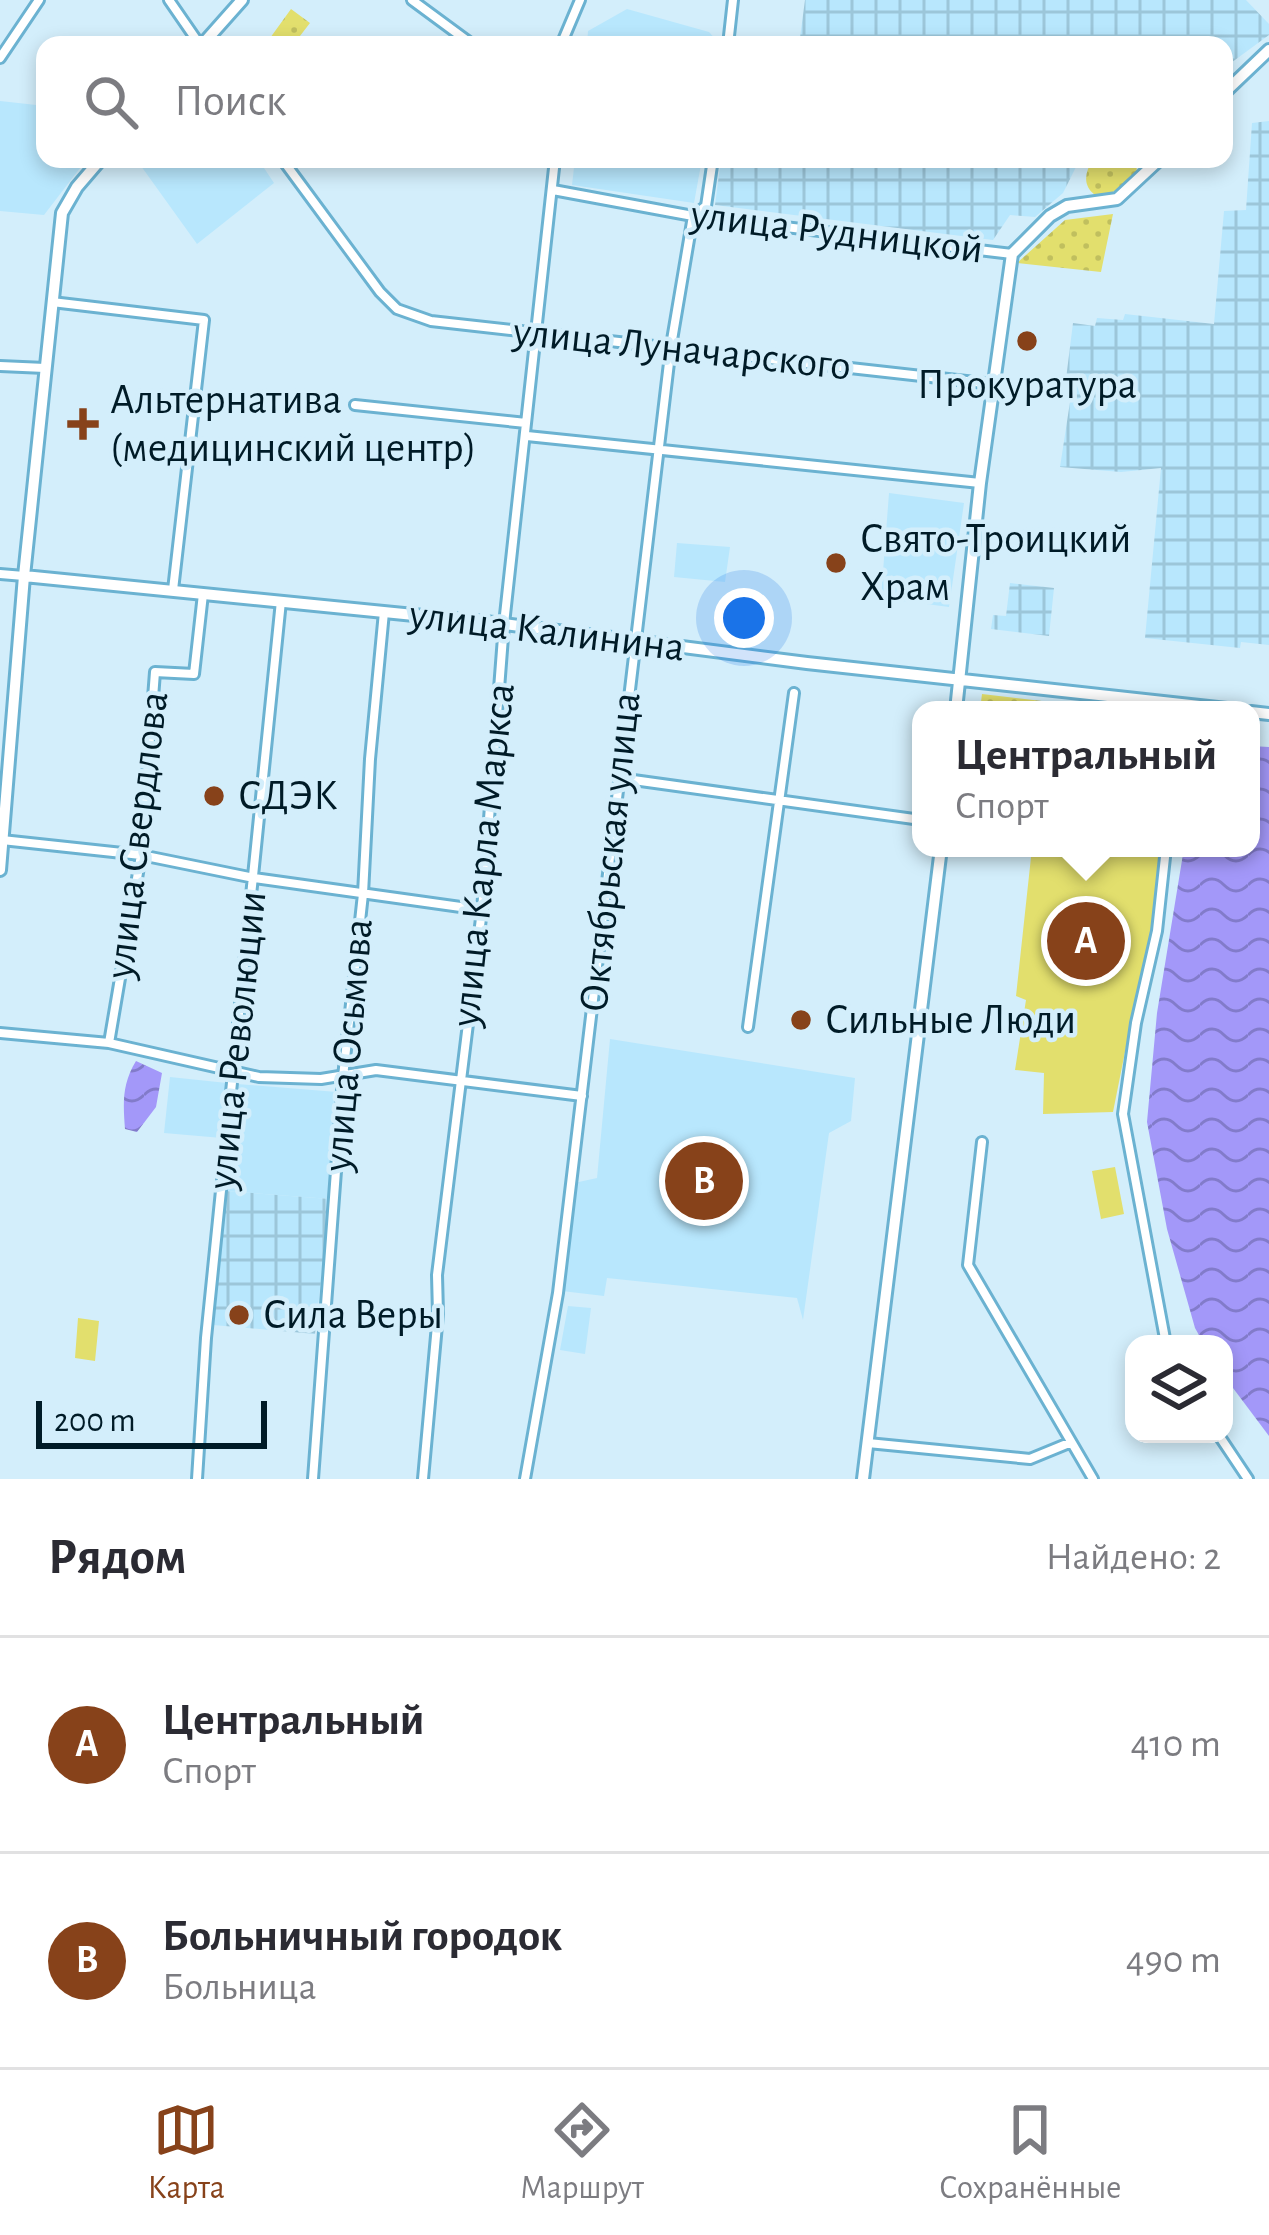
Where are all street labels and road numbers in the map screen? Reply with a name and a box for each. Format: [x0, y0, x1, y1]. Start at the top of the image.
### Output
street label: улица Рудницкой [687, 193, 986, 271]
street label: улица Луначарского [510, 310, 853, 388]
street label: улица Калинина [406, 593, 687, 669]
street label: улица Карла Маркса [444, 681, 522, 1030]
street label: улица Свердлова [98, 689, 175, 982]
street label: Октябрьская улица [572, 690, 648, 1014]
street label: улица Революции [200, 889, 274, 1192]
street label: улица Осьмова [316, 917, 380, 1174]

